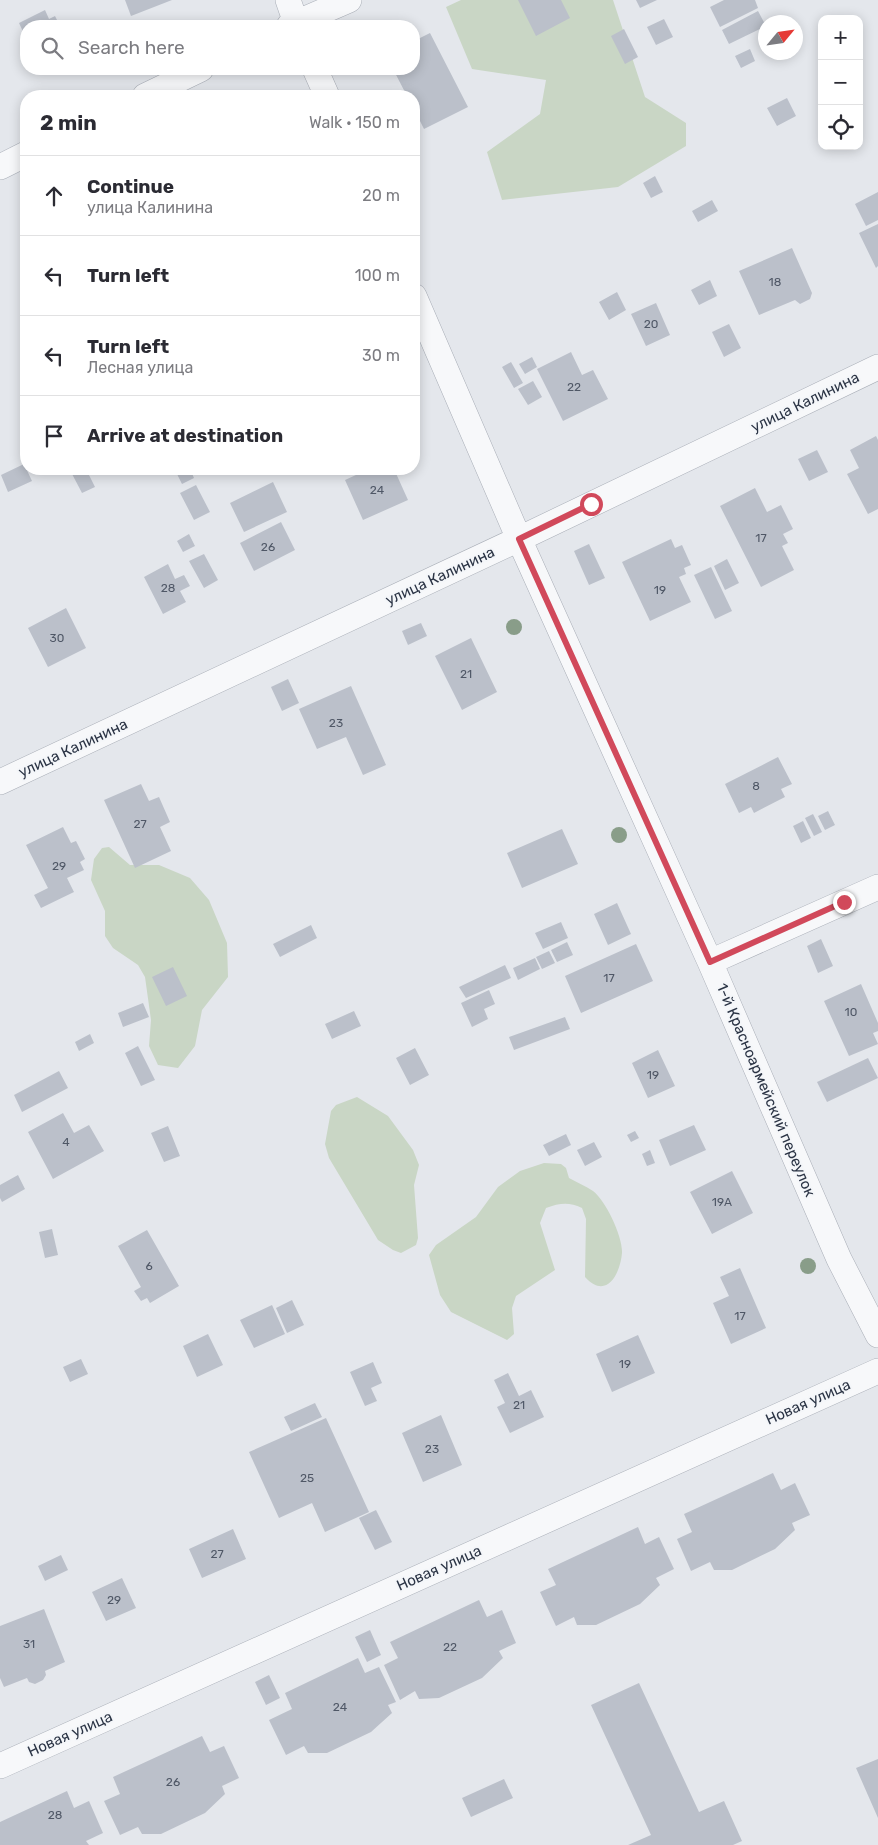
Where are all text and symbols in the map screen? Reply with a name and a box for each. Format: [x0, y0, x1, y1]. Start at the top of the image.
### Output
north arrow [758, 15, 803, 60]
map controls [818, 15, 863, 150]
button: + [818, 15, 863, 60]
search box [20, 20, 420, 75]
icon: search [38, 34, 66, 62]
text: Search here [78, 36, 185, 59]
button: − [818, 60, 863, 105]
button: locate [818, 105, 863, 150]
text: 2 min [40, 110, 97, 135]
text: Walk · 150 m [309, 113, 400, 132]
text: Continue [87, 175, 174, 198]
icon: ahead [40, 182, 68, 210]
text: 20 m [362, 186, 400, 205]
text: улица Калинина [87, 198, 213, 217]
icon: left [40, 262, 68, 290]
text: Turn left [87, 264, 169, 287]
text: 100 m [355, 266, 400, 285]
house number: 18 [769, 275, 781, 289]
house number: 20 [644, 317, 658, 331]
text: Turn left [87, 335, 169, 358]
icon: left [40, 342, 68, 370]
text: 30 m [362, 346, 400, 365]
text: Лесная улица [87, 358, 193, 377]
street label: улица Калинина [748, 368, 862, 436]
house number: 22 [567, 380, 581, 394]
icon: arrive [40, 422, 68, 450]
text: Arrive at destination [87, 424, 283, 447]
house number: 24 [370, 483, 385, 497]
route start [580, 493, 603, 516]
house number: 17 [755, 531, 767, 545]
house number: 26 [261, 540, 275, 554]
street label: улица Калинина [383, 543, 497, 609]
house number: 28 [161, 581, 175, 595]
house number: 19 [654, 583, 666, 597]
house number: 30 [50, 631, 64, 645]
house number: 21 [460, 667, 472, 681]
street label: улица Калинина [16, 715, 130, 781]
house number: 23 [329, 716, 343, 730]
house number: 8 [752, 779, 760, 793]
house number: 27 [133, 817, 147, 831]
house number: 29 [52, 859, 66, 873]
route end [833, 891, 856, 914]
house number: 17 [603, 971, 615, 985]
street label: 1-й Красноармейский переулок [713, 981, 819, 1199]
house number: 10 [845, 1005, 857, 1019]
house number: 19 [647, 1068, 659, 1082]
house number: 4 [62, 1135, 70, 1149]
house number: 19А [712, 1195, 732, 1209]
house number: 6 [145, 1259, 153, 1273]
house number: 17 [734, 1309, 746, 1323]
house number: 19 [619, 1357, 631, 1371]
street label: Новая улица [763, 1375, 853, 1429]
house number: 21 [513, 1398, 525, 1412]
house number: 23 [425, 1442, 439, 1456]
house number: 25 [300, 1471, 314, 1485]
street label: Новая улица [394, 1541, 484, 1595]
house number: 27 [210, 1547, 224, 1561]
house number: 29 [107, 1593, 121, 1607]
house number: 31 [23, 1637, 35, 1651]
house number: 22 [443, 1640, 457, 1654]
house number: 24 [333, 1700, 348, 1714]
street label: Новая улица [25, 1707, 115, 1761]
house number: 26 [166, 1775, 180, 1789]
house number: 28 [48, 1808, 62, 1822]

